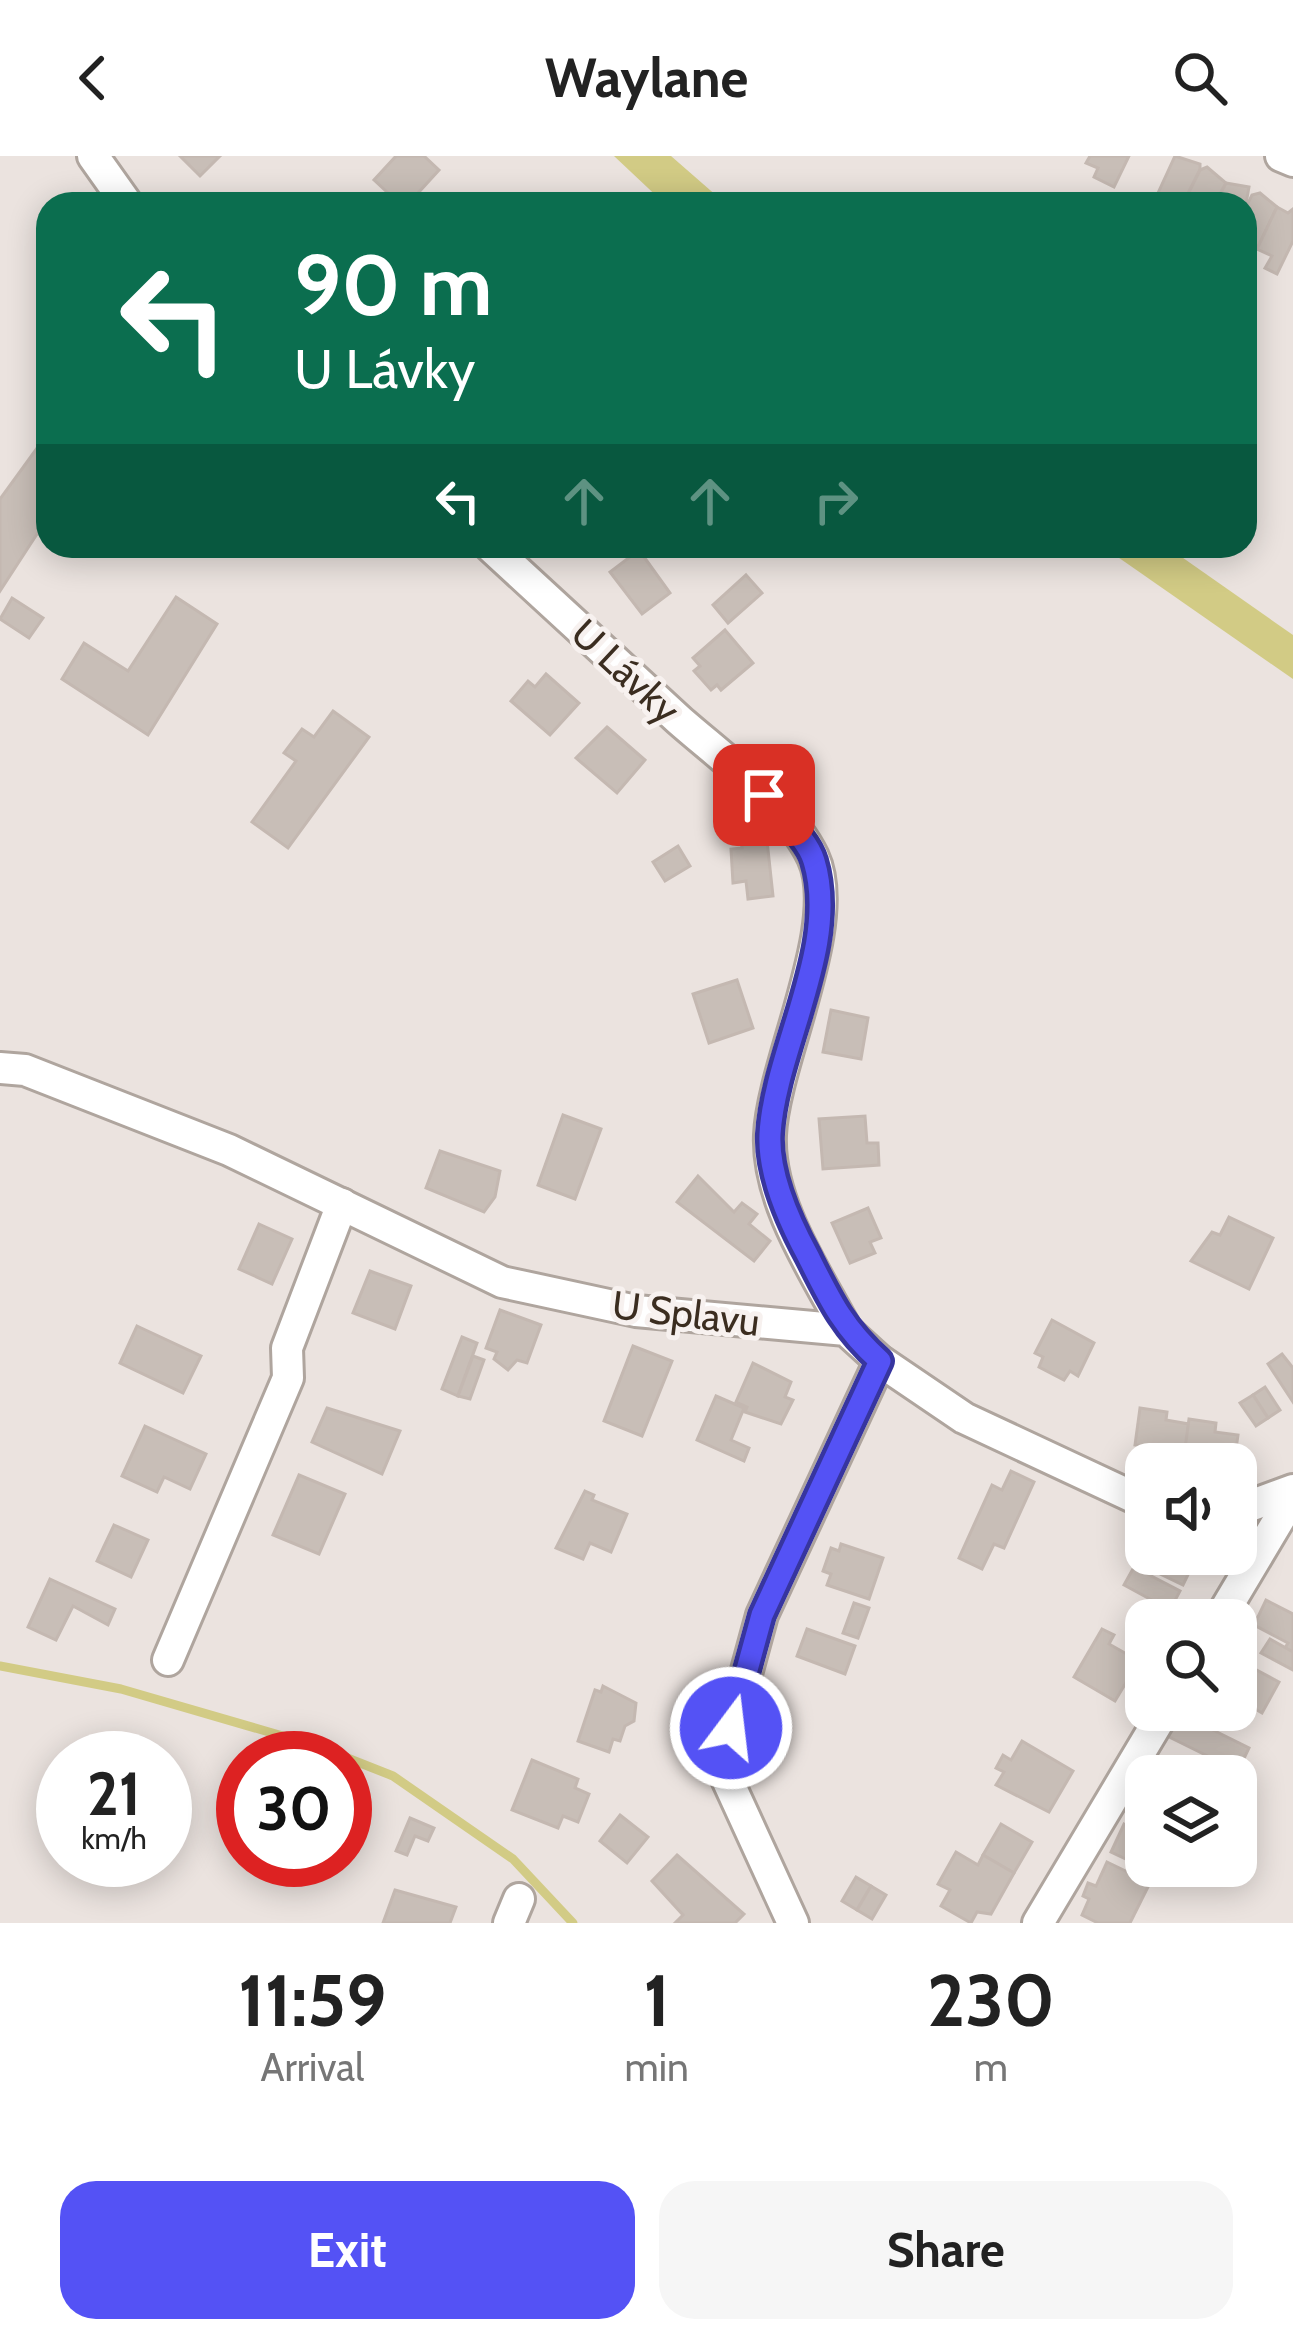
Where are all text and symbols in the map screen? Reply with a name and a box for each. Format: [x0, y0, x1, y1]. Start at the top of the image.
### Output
icon: back [60, 45, 126, 111]
text: Waylane [545, 45, 748, 111]
icon: search [1167, 45, 1233, 111]
text: 90 m [294, 234, 492, 336]
icon: left [96, 240, 252, 396]
text: U Lávky [294, 336, 475, 402]
icon: left [425, 468, 491, 534]
icon: ahead [551, 468, 617, 534]
icon: ahead [677, 468, 743, 534]
icon: right [803, 468, 869, 534]
street label: U Lávky [562, 609, 690, 733]
pin [713, 744, 815, 846]
icon: arrive [731, 762, 797, 828]
street label: U Splavu [610, 1280, 762, 1346]
map controls [1125, 1443, 1257, 1887]
button: sound [1125, 1443, 1257, 1575]
button: search [1125, 1599, 1257, 1731]
position arrow [668, 1665, 794, 1791]
speed limit sign: 30 [216, 1731, 372, 1887]
button: layers [1125, 1755, 1257, 1887]
text: 21 [87, 1757, 141, 1830]
text: km/h [81, 1820, 147, 1857]
text: 11:59 [238, 1957, 386, 2044]
text: 1 [643, 1957, 670, 2044]
text: 230 [927, 1957, 1055, 2044]
text: Arrival [260, 2043, 364, 2091]
text: min [625, 2043, 689, 2091]
text: m [974, 2043, 1008, 2091]
button: Exit [60, 2181, 635, 2319]
button: Share [659, 2181, 1233, 2319]

